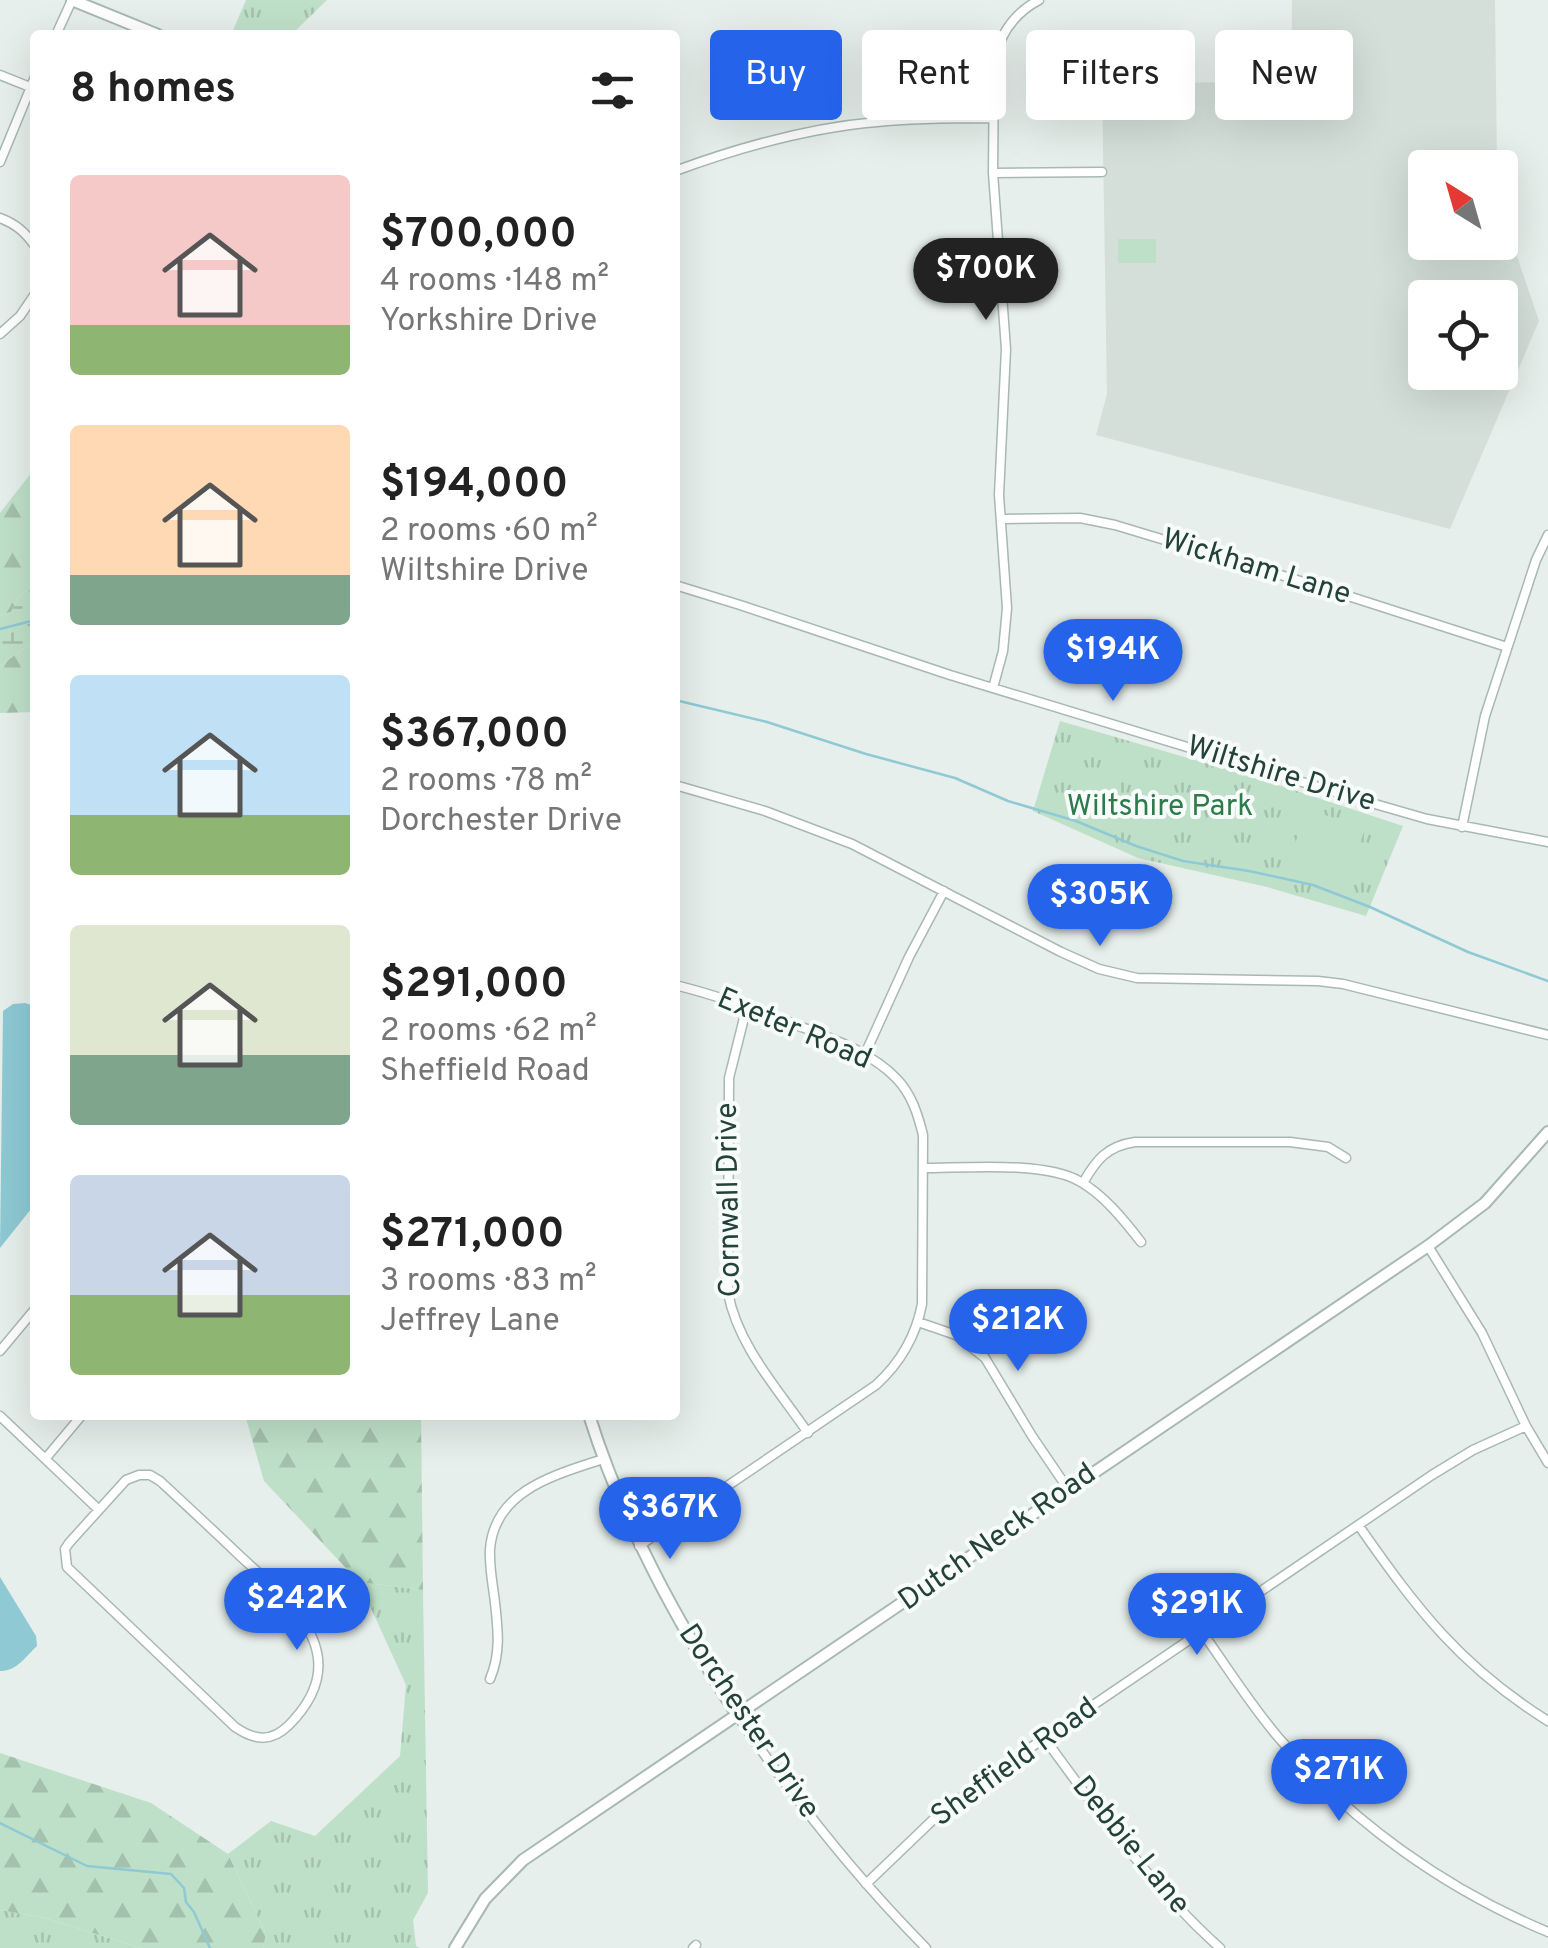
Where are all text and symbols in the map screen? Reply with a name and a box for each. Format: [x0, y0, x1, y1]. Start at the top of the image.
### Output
chip: Buy [710, 30, 842, 120]
chip: Rent [862, 30, 1006, 120]
chip: Filters [1026, 30, 1195, 120]
chip: New [1215, 30, 1353, 120]
icon: filters [585, 63, 640, 118]
text: 8 homes [70, 64, 236, 117]
north arrow [1408, 150, 1518, 260]
map controls [1408, 150, 1518, 390]
text: $700,000 [380, 209, 577, 262]
icon: home [150, 215, 270, 335]
pin: $700K [916, 238, 1056, 323]
text: $700K [935, 250, 1037, 290]
text: 4 rooms · 148 m² [380, 262, 609, 302]
button: locate [1408, 280, 1518, 390]
text: Yorkshire Drive [380, 302, 597, 342]
text: $194,000 [380, 459, 568, 512]
icon: home [150, 465, 270, 585]
text: 2 rooms · 60 m² [380, 512, 598, 552]
street label: Wickham Lane [1157, 522, 1355, 614]
text: Wiltshire Drive [380, 552, 589, 592]
pin: $194K [1043, 619, 1183, 704]
text: $194K [1066, 631, 1161, 671]
text: $367,000 [380, 709, 569, 762]
icon: home [150, 715, 270, 835]
street label: Wiltshire Drive [1182, 729, 1380, 821]
text: 2 rooms · 78 m² [380, 762, 592, 802]
park label: Wiltshire Park [1067, 789, 1253, 826]
text: Dorchester Drive [380, 802, 622, 842]
pin: $305K [1030, 864, 1170, 949]
text: $305K [1049, 876, 1151, 916]
text: $291,000 [380, 959, 568, 1012]
icon: home [150, 965, 270, 1085]
street label: Exeter Road [711, 981, 877, 1079]
text: 2 rooms · 62 m² [380, 1012, 597, 1052]
text: Sheffield Road [380, 1052, 590, 1092]
street label: Cornwall Drive [710, 1102, 750, 1298]
text: $271,000 [380, 1209, 565, 1262]
icon: home [150, 1215, 270, 1335]
text: 3 rooms · 83 m² [380, 1262, 597, 1302]
pin: $212K [948, 1289, 1088, 1374]
text: $212K [971, 1301, 1065, 1341]
text: Jeffrey Lane [380, 1302, 560, 1342]
street label: Dutch Neck Road [892, 1456, 1104, 1620]
pin: $367K [600, 1477, 740, 1562]
text: $367K [621, 1489, 719, 1529]
pin: $242K [227, 1568, 367, 1653]
pin: $291K [1127, 1573, 1267, 1658]
text: $242K [246, 1580, 348, 1620]
text: $291K [1150, 1585, 1244, 1625]
street label: Dorchester Drive [669, 1618, 827, 1826]
street label: Sheffield Road [925, 1690, 1105, 1836]
pin: $271K [1269, 1739, 1409, 1824]
text: $271K [1293, 1751, 1385, 1791]
street label: Debbie Lane [1063, 1769, 1197, 1923]

